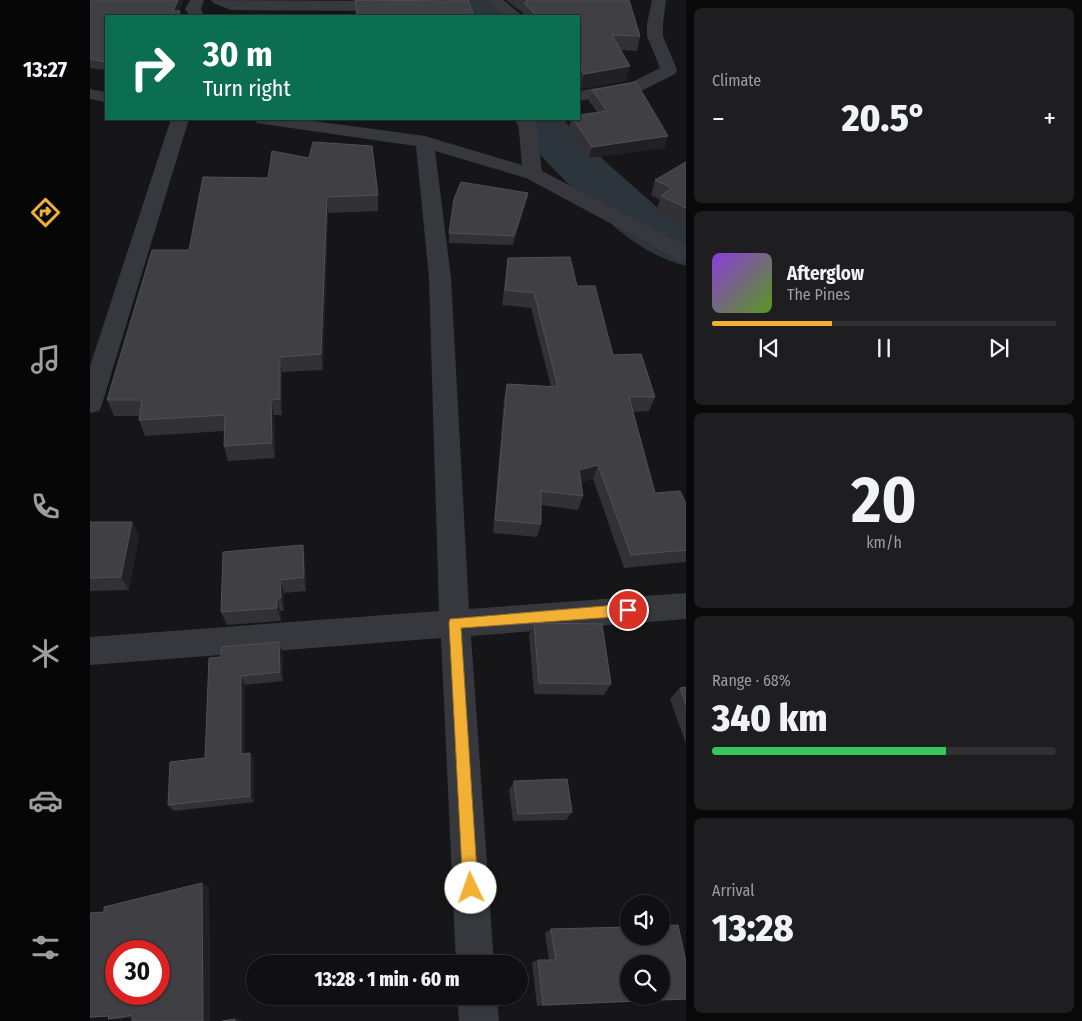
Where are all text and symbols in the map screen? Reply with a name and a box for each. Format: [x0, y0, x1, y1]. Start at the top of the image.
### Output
text: 30 m [203, 33, 273, 75]
icon: right [120, 35, 185, 100]
text: 13:27 [23, 56, 67, 83]
text: Climate [712, 71, 761, 90]
text: Turn right [203, 75, 291, 102]
text: 20.5° [842, 95, 926, 141]
text: − [712, 102, 725, 135]
text: + [1043, 102, 1056, 135]
icon: directions [28, 195, 63, 230]
text: Afterglow [787, 262, 864, 285]
text: The Pines [787, 285, 850, 304]
icon: previous [755, 334, 783, 362]
icon: pause [870, 334, 898, 362]
icon: next [985, 334, 1013, 362]
icon: music [28, 342, 63, 377]
text: 20 [851, 461, 917, 539]
icon: phone [28, 489, 63, 524]
text: km/h [866, 533, 902, 552]
pin [607, 589, 649, 631]
icon: arrive [614, 596, 642, 624]
icon: climate [28, 636, 63, 671]
text: Range · 68% [712, 671, 791, 690]
text: 340 km [712, 695, 828, 741]
icon: car [28, 783, 63, 818]
position arrow [444, 861, 496, 913]
text: Arrival [712, 881, 754, 900]
map controls [620, 895, 670, 1005]
button: sound [620, 895, 670, 945]
text: 13:28 [712, 905, 794, 951]
icon: filters [28, 930, 63, 965]
speed limit sign: 30 [105, 940, 170, 1005]
button: search [620, 955, 670, 1005]
text: 13:28 · 1 min · 60 m [314, 968, 460, 991]

